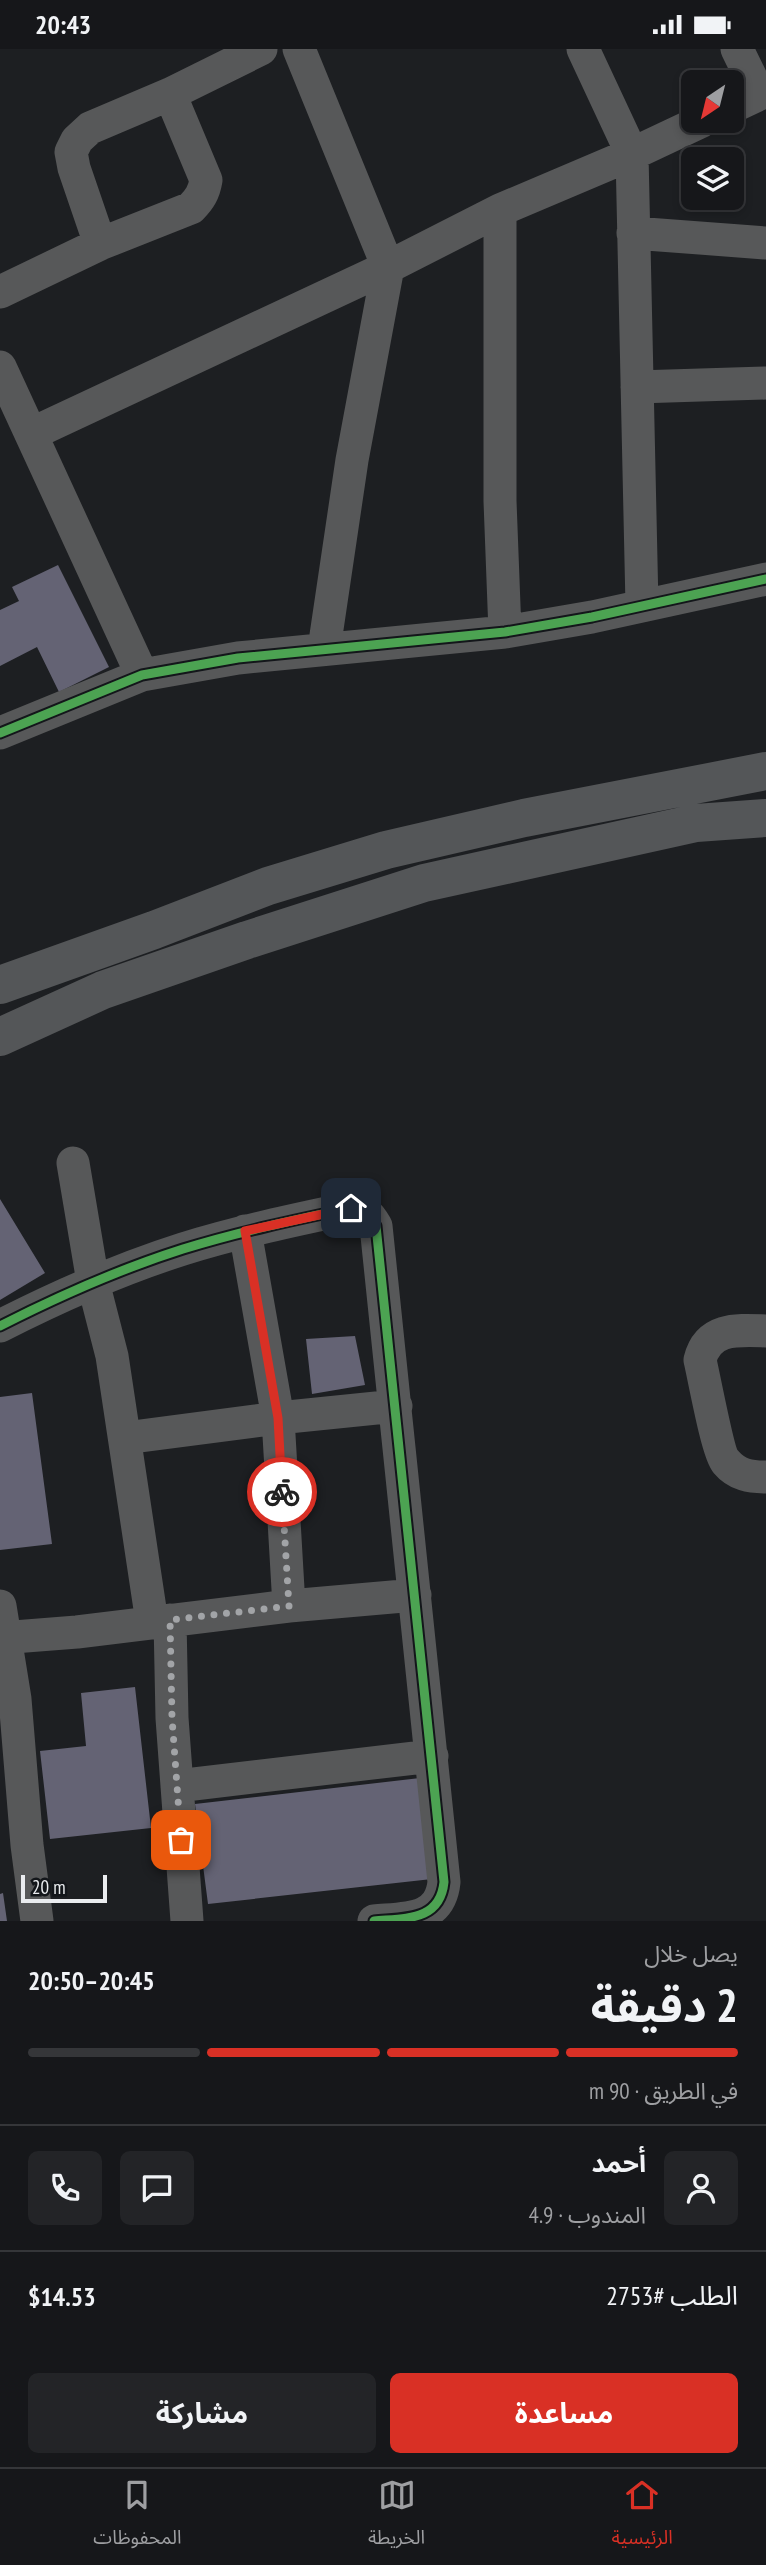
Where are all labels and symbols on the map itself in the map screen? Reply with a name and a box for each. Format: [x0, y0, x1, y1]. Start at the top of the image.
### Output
north arrow [681, 70, 744, 133]
pin [321, 1178, 381, 1238]
courier [247, 1457, 317, 1527]
pin [151, 1810, 211, 1870]
scale bar [21, 1872, 107, 1904]

